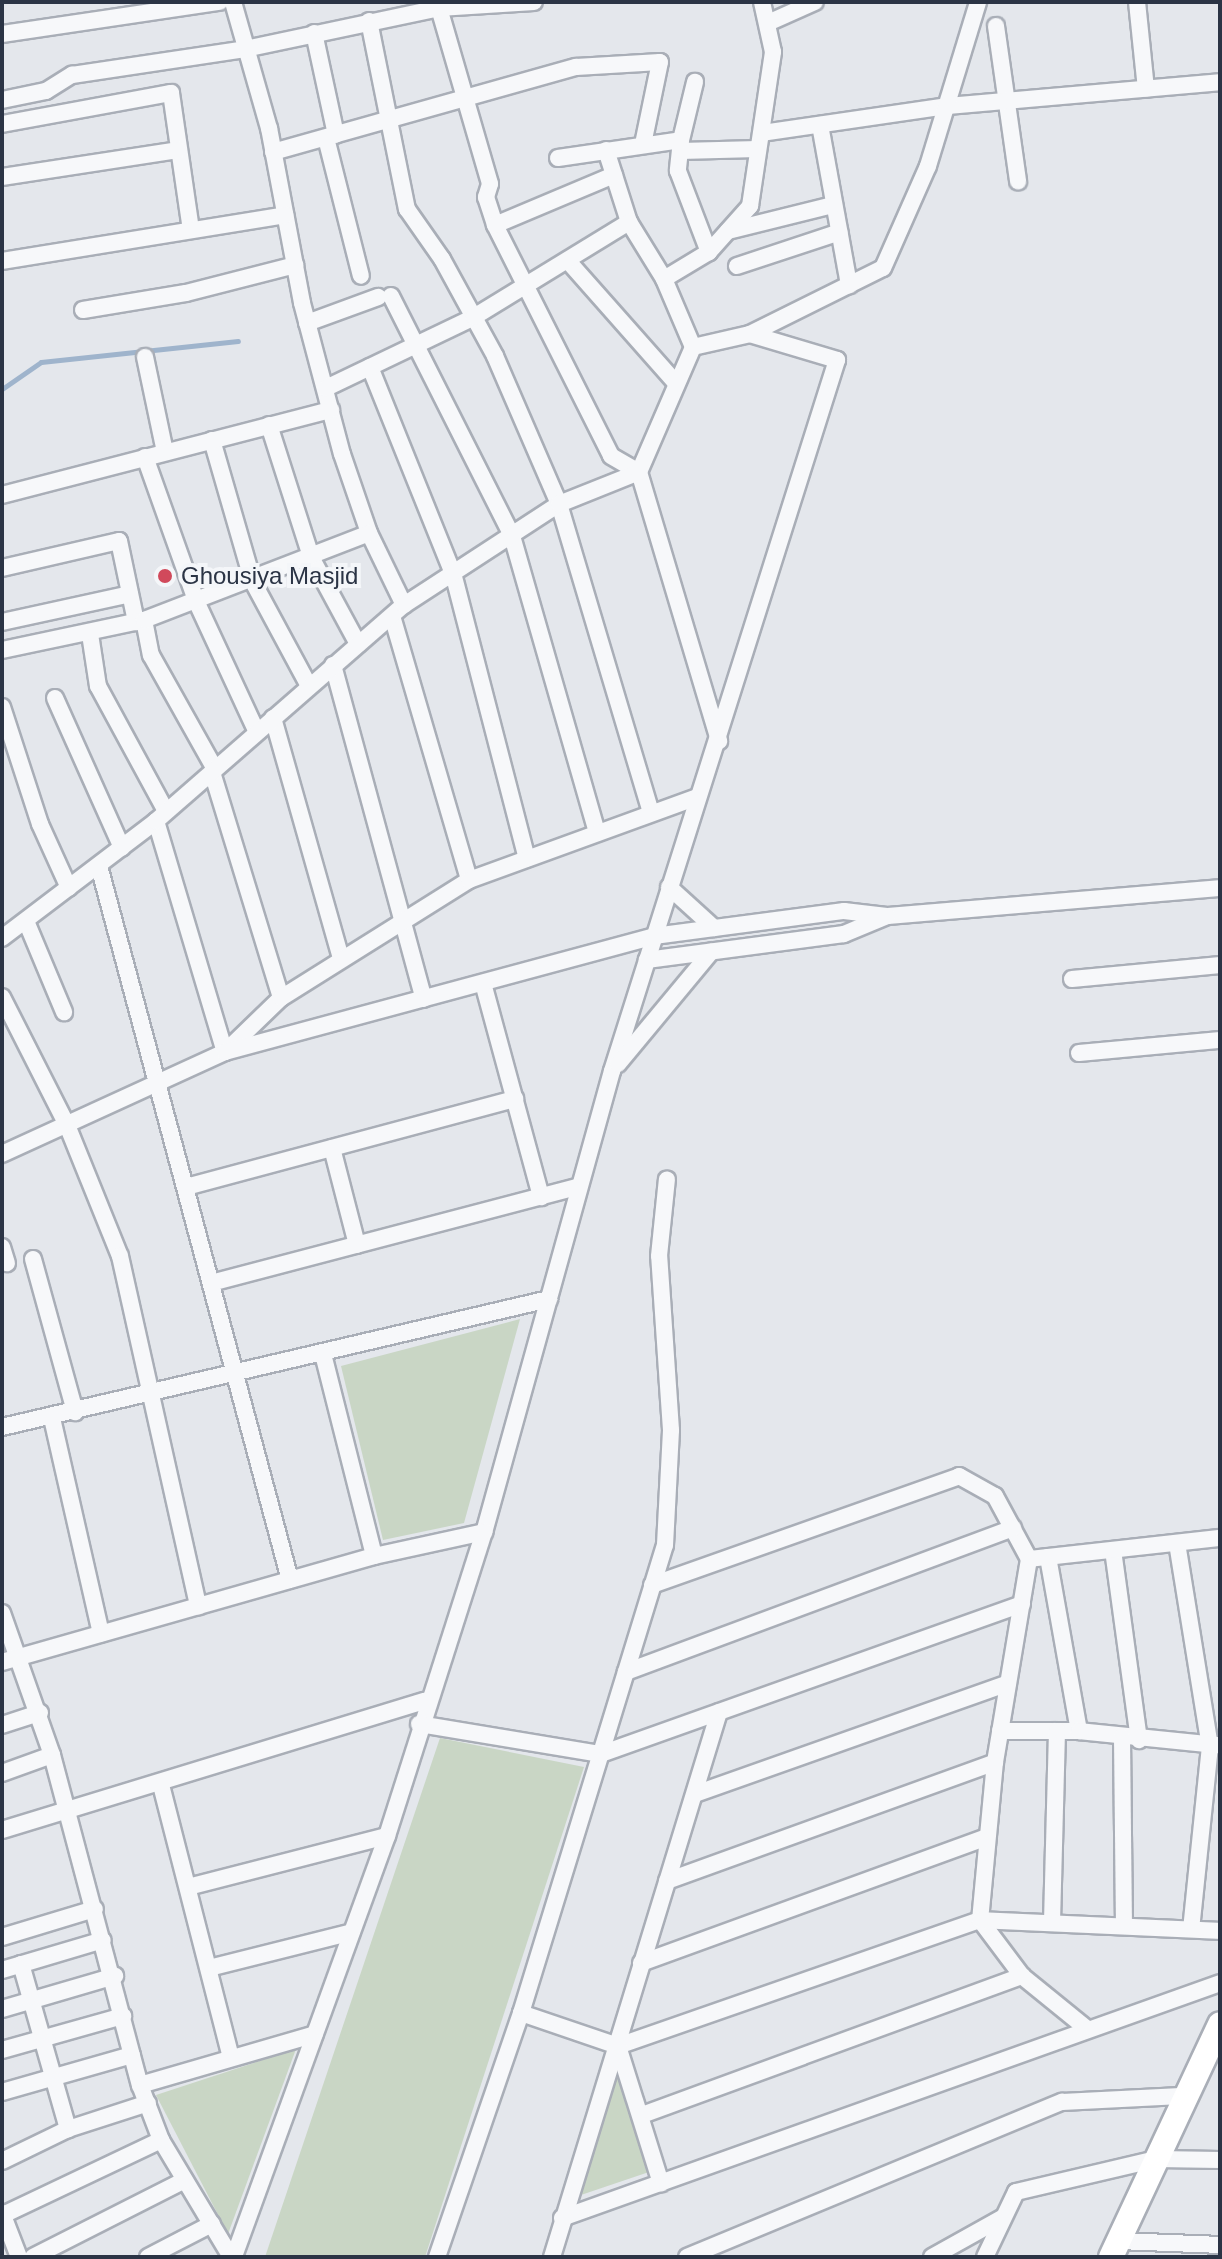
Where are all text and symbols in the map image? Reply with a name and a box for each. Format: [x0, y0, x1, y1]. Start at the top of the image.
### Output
place label: Ghousiya Masjid [181, 562, 358, 590]
marker: Ghousiya Masjid [156, 567, 174, 585]

